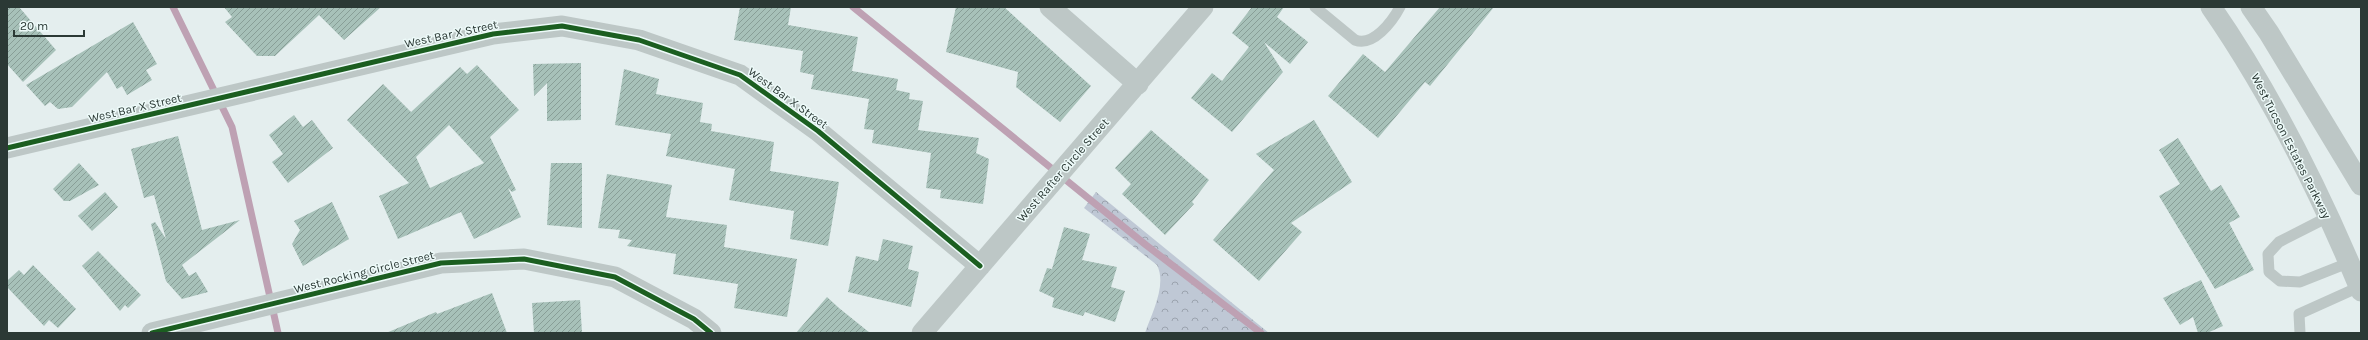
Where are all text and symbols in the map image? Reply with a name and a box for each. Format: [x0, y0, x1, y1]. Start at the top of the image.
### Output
scale bar [14, 12, 84, 38]
street label: West Bar X Street [403, 17, 499, 51]
text: 20 m [20, 19, 48, 33]
street label: West Bar X Street [745, 64, 831, 132]
street label: West Tucson Estates Parkway [2248, 71, 2334, 221]
street label: West Bar X Street [87, 90, 183, 125]
street label: West Rafter Circle Street [1014, 115, 1112, 225]
street label: West Rocking Circle Street [292, 248, 436, 296]

